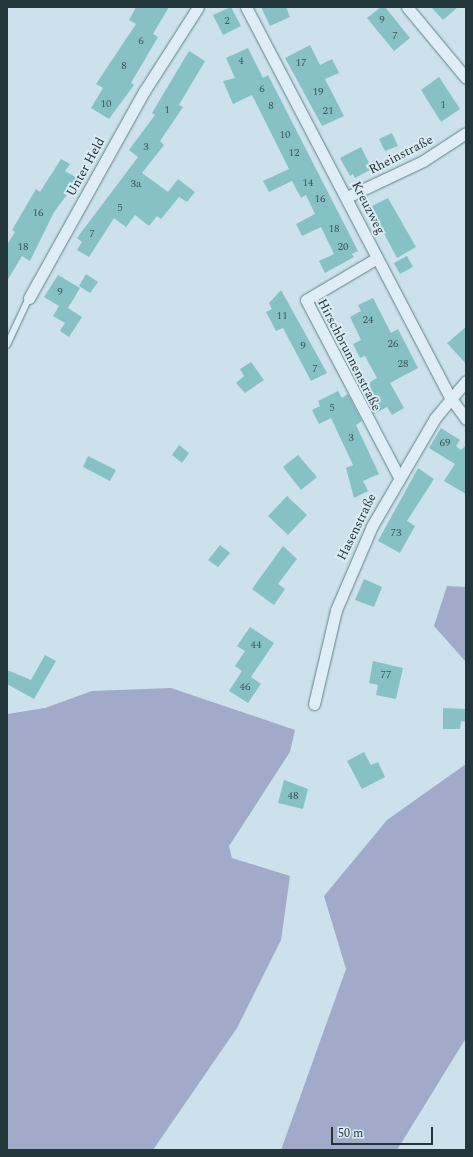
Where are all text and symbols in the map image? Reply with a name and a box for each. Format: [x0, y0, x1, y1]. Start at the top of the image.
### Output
house number: 9 [379, 13, 385, 27]
house number: 2 [224, 14, 230, 28]
house number: 7 [392, 29, 398, 43]
house number: 6 [138, 34, 144, 48]
house number: 4 [238, 54, 244, 68]
house number: 17 [296, 56, 306, 70]
house number: 8 [121, 59, 127, 73]
house number: 6 [259, 82, 265, 96]
house number: 19 [313, 85, 323, 99]
house number: 10 [101, 97, 111, 111]
house number: 1 [440, 98, 446, 112]
house number: 8 [268, 99, 274, 113]
house number: 1 [164, 103, 170, 117]
house number: 21 [323, 104, 333, 118]
house number: 10 [280, 128, 290, 142]
street label: Rheinstraße [366, 132, 436, 178]
street label: Unter Held [63, 135, 109, 199]
house number: 3 [143, 140, 149, 154]
house number: 12 [289, 146, 299, 160]
house number: 14 [303, 176, 313, 190]
house number: 3a [131, 177, 141, 191]
street label: Kreuzweg [348, 179, 388, 237]
house number: 16 [315, 192, 325, 206]
house number: 5 [117, 201, 123, 215]
house number: 16 [33, 206, 43, 220]
house number: 18 [329, 222, 339, 236]
house number: 7 [89, 227, 95, 241]
house number: 18 [18, 240, 28, 254]
house number: 20 [338, 240, 348, 254]
house number: 9 [57, 285, 63, 299]
street label: Hirschbrunnenstraße [314, 296, 384, 414]
house number: 11 [277, 309, 287, 323]
house number: 24 [363, 313, 373, 327]
house number: 26 [388, 337, 398, 351]
house number: 9 [300, 339, 306, 353]
house number: 28 [398, 357, 408, 371]
house number: 7 [312, 362, 318, 376]
house number: 5 [329, 401, 335, 415]
house number: 3 [348, 431, 354, 445]
house number: 69 [440, 436, 450, 450]
street label: Hasenstraße [334, 491, 380, 563]
house number: 73 [391, 526, 401, 540]
house number: 44 [251, 638, 261, 652]
house number: 77 [381, 668, 391, 682]
house number: 46 [240, 680, 250, 694]
house number: 48 [288, 789, 298, 803]
scale bar [333, 1119, 435, 1145]
text: 50 m [338, 1124, 363, 1143]

